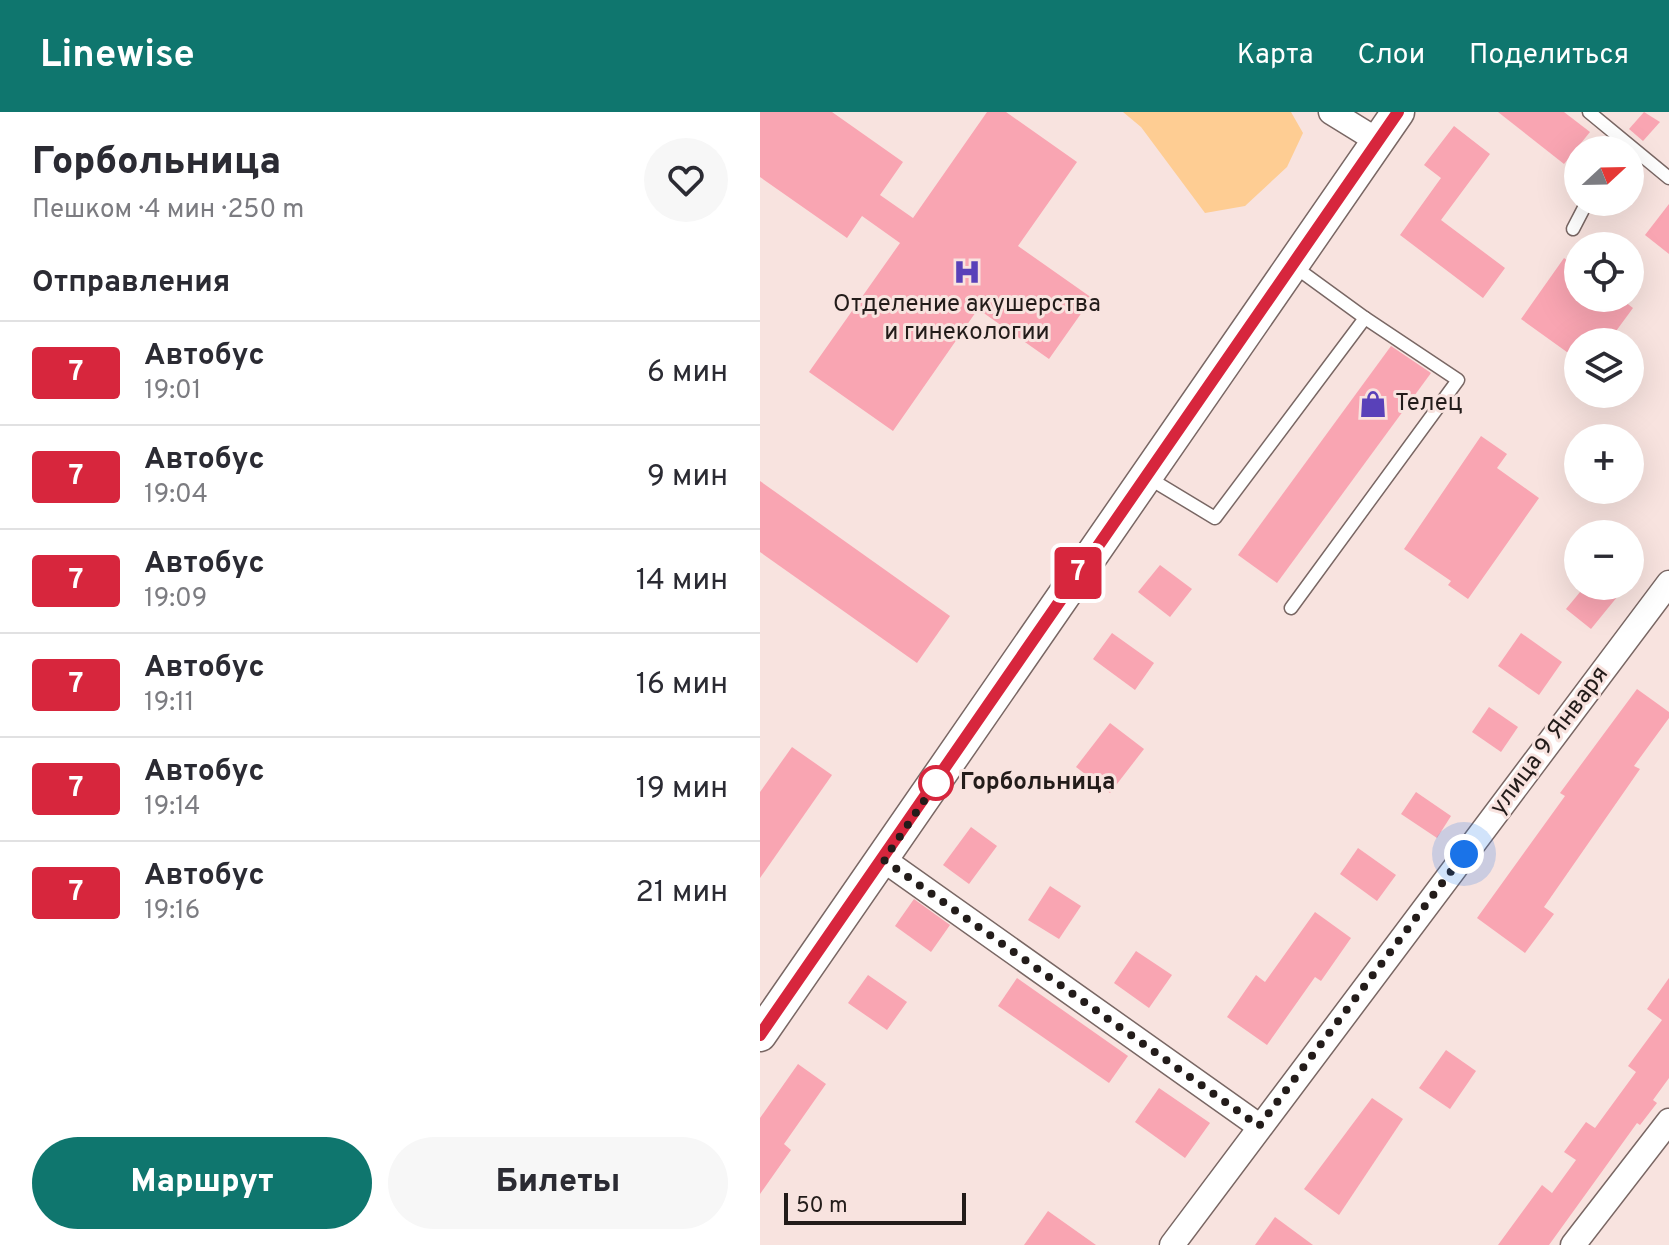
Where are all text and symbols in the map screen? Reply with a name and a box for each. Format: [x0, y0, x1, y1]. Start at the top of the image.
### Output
text: Linewise [40, 32, 195, 81]
text: Карта [1237, 38, 1313, 74]
text: Слои [1357, 38, 1425, 74]
text: Поделиться [1469, 38, 1629, 74]
north arrow [1564, 136, 1644, 216]
map controls [1564, 136, 1644, 600]
button: heart [644, 138, 728, 222]
text: Горбольница [32, 139, 281, 188]
text: Пешком · 4 мин · 250 m [32, 194, 304, 227]
button: locate [1564, 232, 1644, 312]
hospital icon: Отделение акушерства и гинекологии [952, 257, 982, 287]
text: Отправления [32, 265, 230, 302]
place label: Отделение акушерства и гинекологии [833, 290, 1101, 348]
button: layers [1564, 328, 1644, 408]
text: Автобус [144, 338, 265, 375]
text: 7 [68, 355, 84, 391]
text: 6 мин [647, 355, 728, 392]
text: 19:01 [144, 375, 201, 408]
shop icon: Телец [1358, 389, 1388, 419]
place label: Телец [1395, 389, 1463, 419]
button: + [1564, 424, 1644, 504]
text: Автобус [144, 442, 265, 479]
text: 7 [68, 459, 84, 495]
text: 9 мин [647, 459, 728, 496]
text: 19:04 [144, 479, 208, 512]
button: − [1564, 520, 1644, 600]
text: Автобус [144, 546, 265, 583]
line badge: 7 [1052, 547, 1104, 599]
text: 7 [1070, 555, 1086, 591]
text: 7 [68, 563, 84, 599]
text: 14 мин [636, 563, 728, 600]
text: 19:09 [144, 583, 207, 616]
text: Автобус [144, 650, 265, 687]
street label: улица 9 Января [1484, 660, 1616, 822]
text: 7 [68, 667, 84, 703]
text: 16 мин [636, 667, 728, 704]
text: 19:11 [144, 687, 194, 720]
text: Автобус [144, 754, 265, 791]
marker: Горбольница [919, 766, 953, 800]
place label: Горбольница [960, 768, 1115, 798]
text: 7 [68, 771, 84, 807]
text: 19 мин [636, 771, 728, 808]
text: 19:14 [144, 791, 200, 824]
your location [1444, 834, 1484, 874]
text: Автобус [144, 858, 265, 895]
text: 7 [68, 875, 84, 911]
text: 21 мин [635, 875, 728, 912]
text: 19:16 [144, 895, 200, 928]
button: Маршрут [32, 1137, 372, 1229]
button: Билеты [388, 1137, 728, 1229]
scale bar [784, 1189, 966, 1225]
text: 50 m [796, 1193, 848, 1220]

